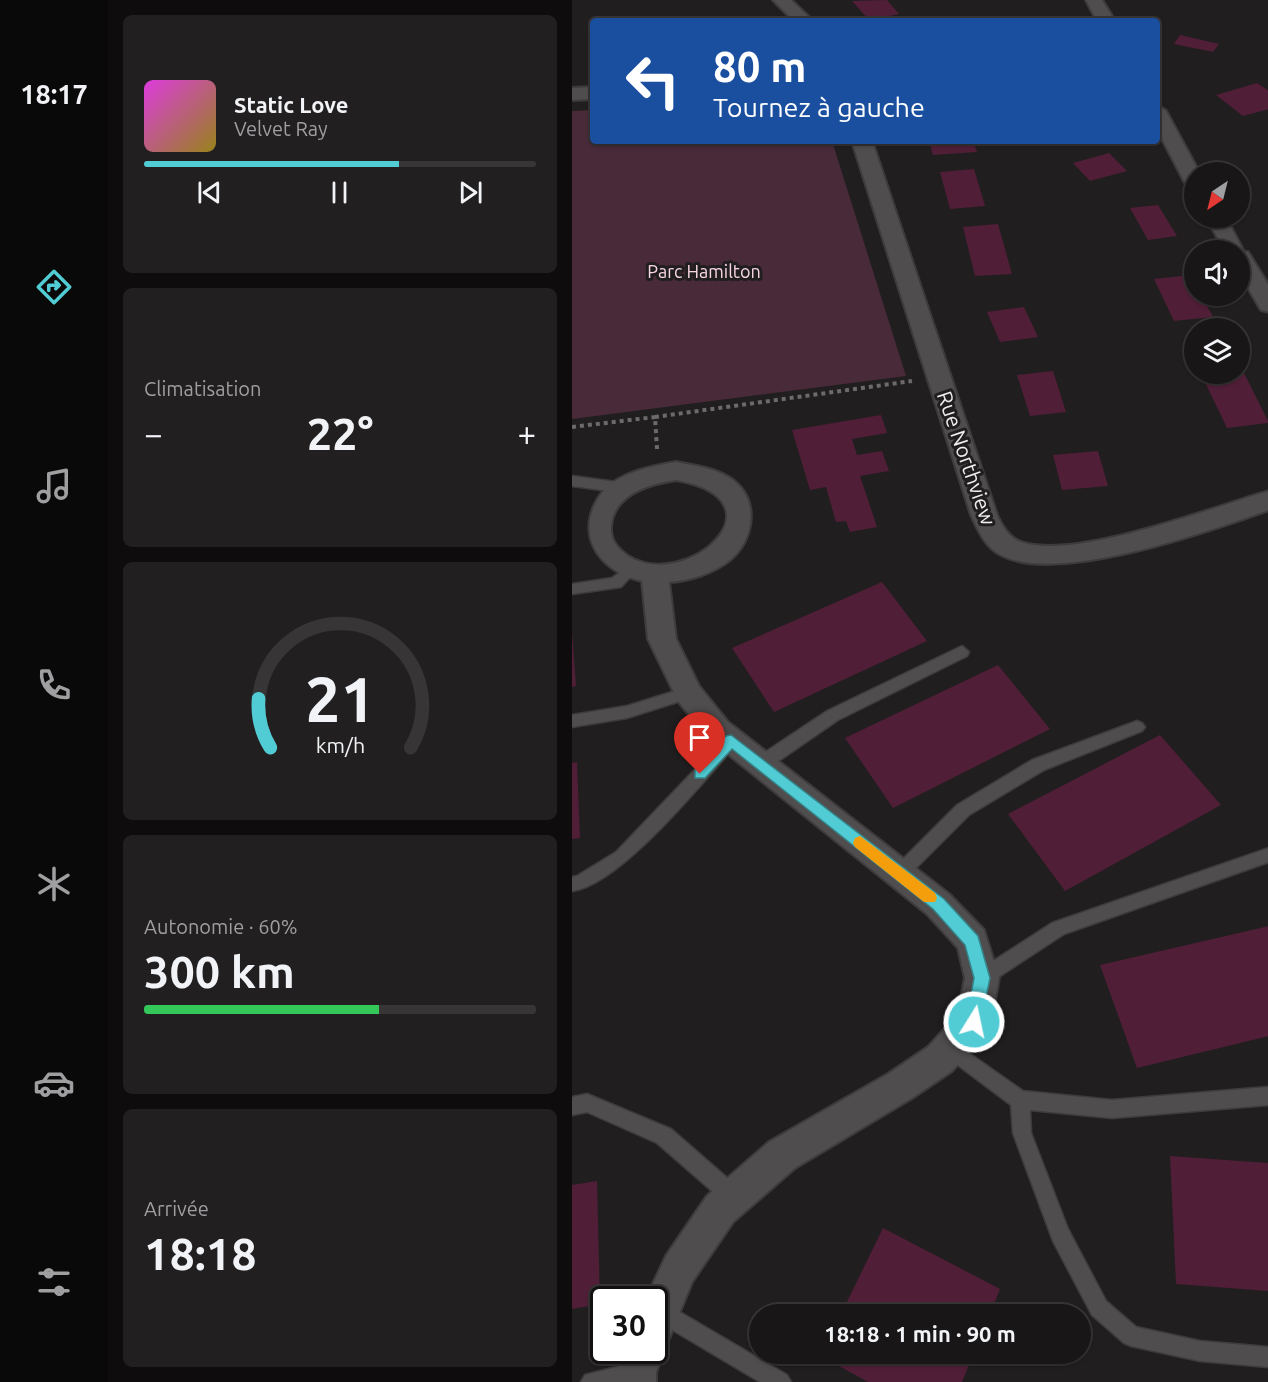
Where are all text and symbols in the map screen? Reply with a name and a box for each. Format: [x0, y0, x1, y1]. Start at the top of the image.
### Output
icon: left [614, 42, 692, 120]
text: 80 m [713, 43, 807, 90]
text: 18:17 [20, 79, 88, 109]
text: Static Love [234, 92, 349, 117]
text: Tournez à gauche [713, 92, 925, 122]
text: Velvet Ray [234, 117, 328, 140]
north arrow [1184, 162, 1250, 228]
map controls [1184, 162, 1250, 384]
icon: previous [193, 176, 226, 209]
icon: pause [323, 176, 356, 209]
icon: next [454, 176, 487, 209]
button: sound [1184, 240, 1250, 306]
park label: Parc Hamilton [647, 261, 761, 281]
icon: directions [33, 266, 75, 308]
button: layers [1184, 318, 1250, 384]
text: Climatisation [144, 377, 261, 400]
street label: Rue Northview [933, 388, 1001, 528]
text: 22° [307, 408, 373, 459]
text: − [144, 415, 163, 452]
text: + [517, 415, 536, 452]
icon: music [33, 465, 75, 507]
icon: phone [33, 664, 75, 706]
text: 21 [305, 664, 375, 734]
pin [674, 712, 725, 774]
icon: arrive [683, 721, 716, 754]
text: km/h [315, 733, 365, 757]
icon: climate [33, 863, 75, 905]
text: Autonomie · 60% [144, 915, 298, 938]
text: 300 km [144, 946, 295, 997]
position arrow [942, 990, 1006, 1054]
icon: car [33, 1062, 75, 1104]
text: Arrivée [144, 1197, 209, 1220]
text: 18:18 [144, 1228, 257, 1279]
icon: filters [33, 1261, 75, 1303]
speed limit sign: 30 [590, 1286, 668, 1364]
text: 18:18 · 1 min · 90 m [824, 1321, 1016, 1346]

